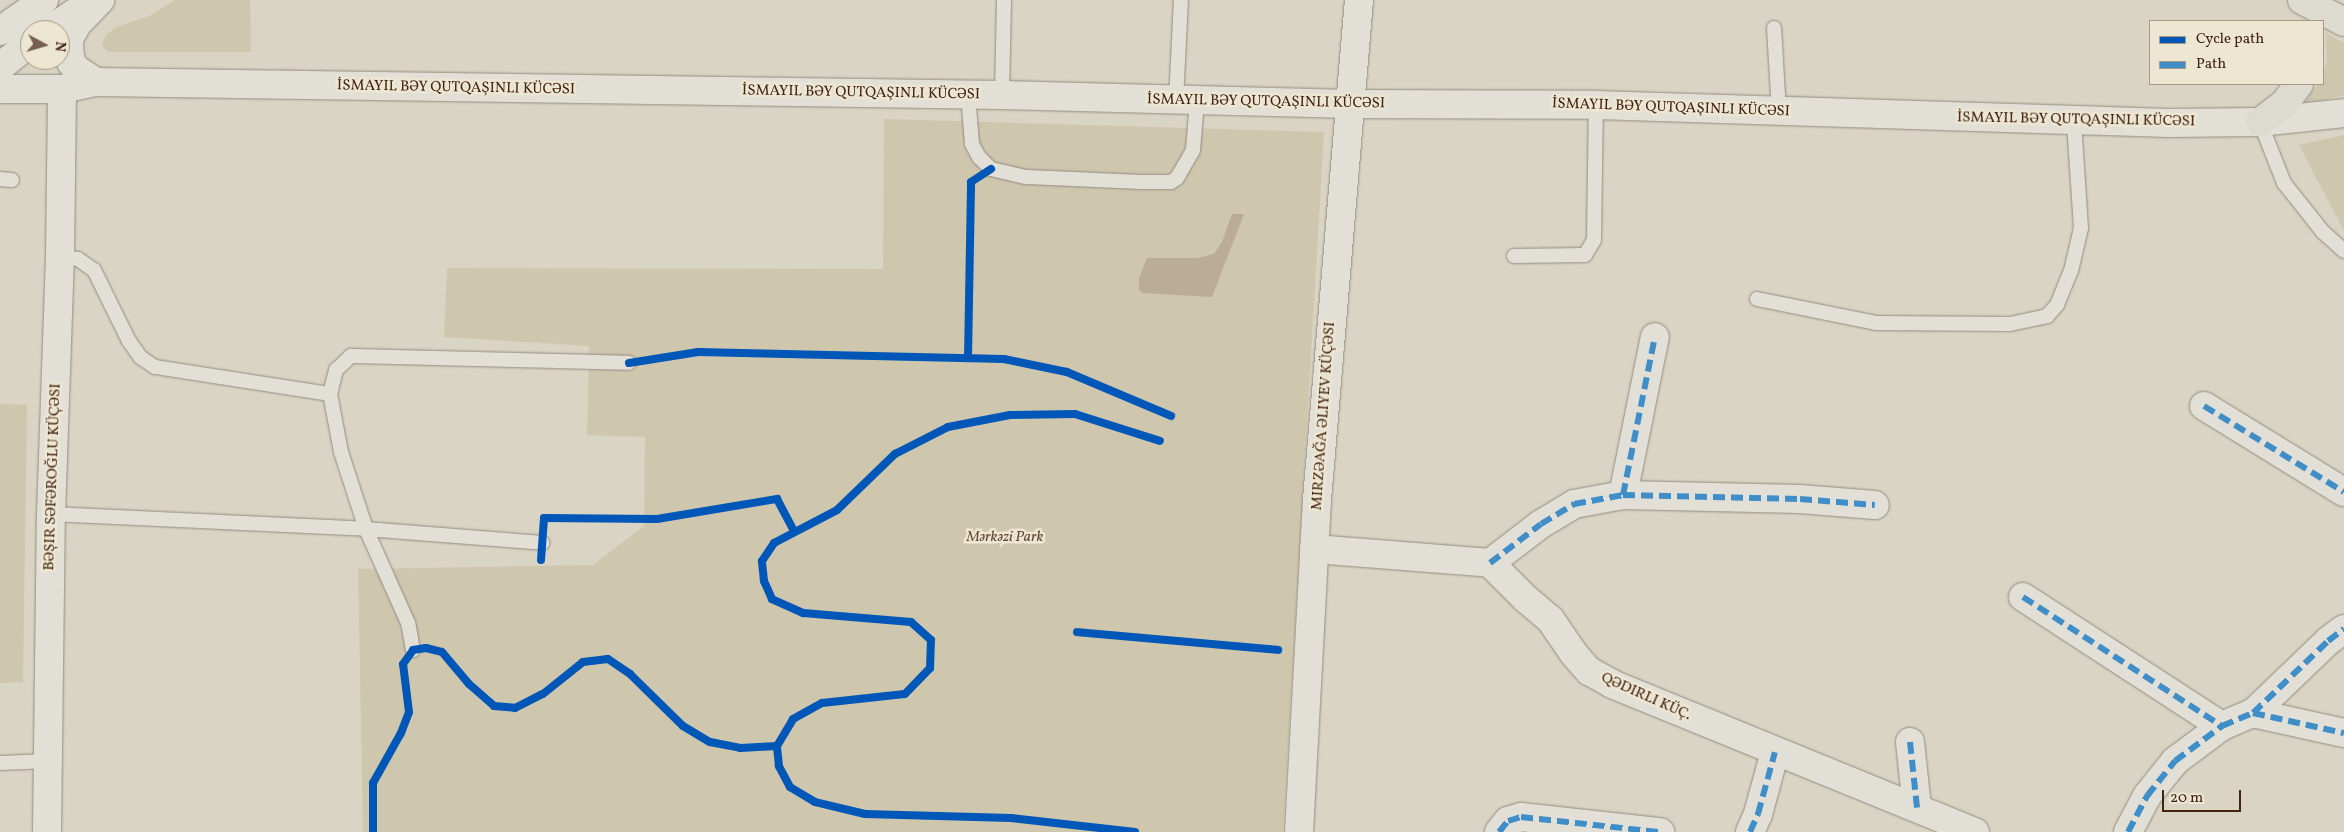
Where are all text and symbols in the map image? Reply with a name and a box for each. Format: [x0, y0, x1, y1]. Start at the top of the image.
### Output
north arrow [20, 20, 70, 70]
legend [2149, 20, 2324, 85]
text: Cycle path [2196, 29, 2264, 50]
text: N [49, 40, 69, 53]
text: Path [2196, 54, 2226, 75]
street label: İSMAYIL BƏY QUTQAŞINLI KÜCƏSI [337, 77, 575, 99]
street label: İSMAYIL BƏY QUTQAŞINLI KÜCƏSI [742, 82, 980, 104]
street label: İSMAYIL BƏY QUTQAŞINLI KÜCƏSI [1147, 91, 1385, 113]
street label: İSMAYIL BƏY QUTQAŞINLI KÜCƏSI [1551, 95, 1791, 121]
street label: İSMAYIL BƏY QUTQAŞINLI KÜCƏSI [1957, 109, 2195, 131]
street label: MIRZƏAĞA ƏLIYEV KÜÇƏSI [1308, 321, 1340, 511]
street label: BƏŞIR SƏFƏROĞLU KÜÇƏSI [41, 383, 65, 571]
park label: Mərkəzi Park [967, 529, 1043, 547]
street label: QƏDIRLI KÜÇ. [1598, 669, 1694, 725]
scale bar [2164, 780, 2243, 812]
text: 20 m [2170, 788, 2203, 809]

